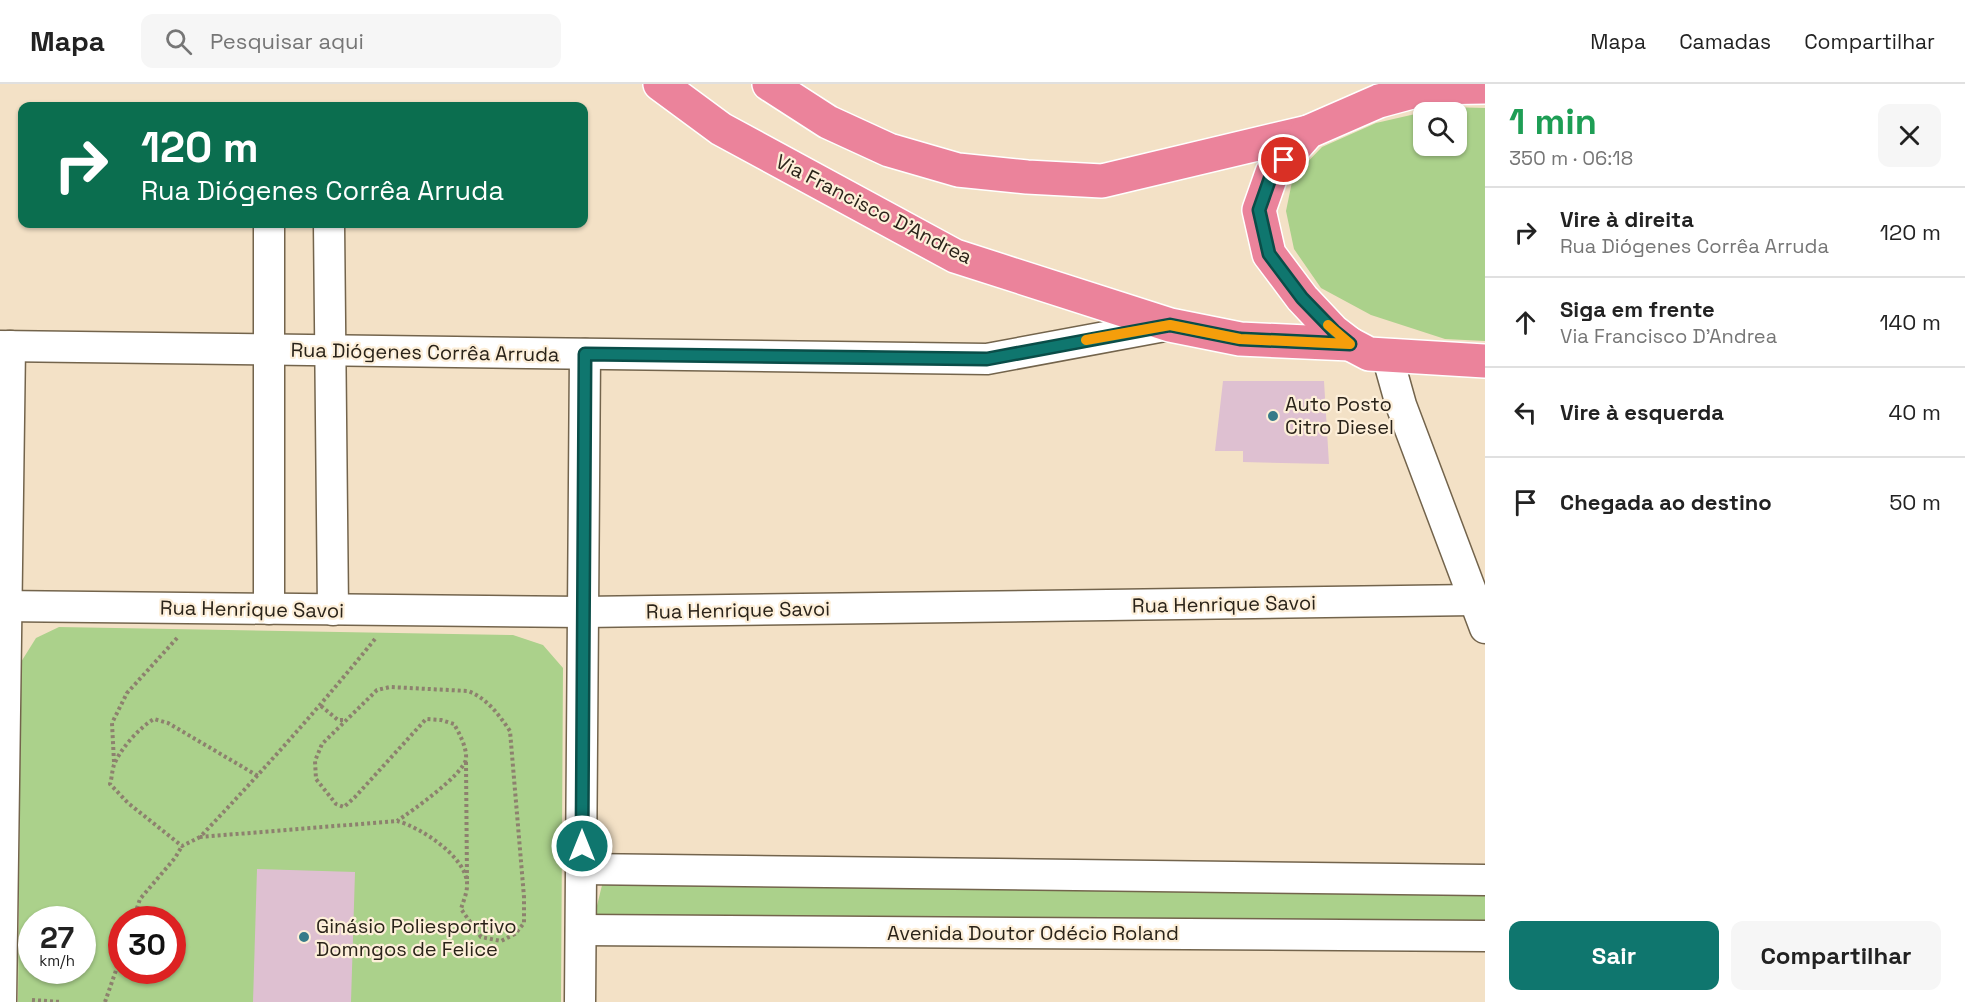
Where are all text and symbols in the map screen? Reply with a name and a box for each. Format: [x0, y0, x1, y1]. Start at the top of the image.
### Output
search box [141, 14, 561, 68]
text: Mapa [30, 23, 105, 59]
icon: search [162, 25, 195, 58]
text: Pesquisar aqui [210, 27, 364, 55]
text: Mapa [1590, 28, 1646, 55]
text: Camadas [1679, 28, 1771, 55]
text: Compartilhar [1804, 28, 1935, 55]
text: 1 min [1509, 99, 1597, 145]
map controls [1413, 102, 1467, 156]
button: search [1413, 102, 1467, 156]
button: close [1878, 104, 1941, 167]
text: 120 m [141, 121, 259, 174]
icon: right [42, 126, 120, 204]
pin [1258, 134, 1309, 185]
icon: arrive [1267, 143, 1300, 176]
text: 350 m · 06:18 [1509, 145, 1633, 171]
street label: Via Francisco D'Andrea [771, 148, 977, 270]
text: Rua Diógenes Corrêa Arruda [141, 173, 504, 208]
text: Vire à direita [1560, 205, 1694, 233]
icon: right [1509, 216, 1542, 249]
text: 120 m [1880, 218, 1941, 246]
text: Rua Diógenes Corrêa Arruda [1560, 233, 1829, 259]
text: Siga em frente [1560, 295, 1715, 323]
icon: ahead [1509, 306, 1542, 339]
text: 140 m [1879, 308, 1941, 336]
text: Via Francisco D'Andrea [1560, 323, 1777, 349]
street label: Rua Diógenes Corrêa Arruda [290, 337, 560, 367]
place label: Auto Posto Citro Diesel [1285, 391, 1394, 440]
icon: left [1509, 396, 1542, 429]
text: Vire à esquerda [1560, 398, 1724, 426]
text: 40 m [1889, 398, 1941, 426]
marker: Auto Posto Citro Diesel [1266, 409, 1280, 423]
icon: arrive [1509, 486, 1542, 519]
text: Chegada ao destino [1560, 488, 1772, 516]
text: 50 m [1889, 488, 1941, 516]
street label: Rua Henrique Savoi [1132, 589, 1316, 619]
street label: Rua Henrique Savoi [160, 594, 344, 624]
street label: Rua Henrique Savoi [646, 595, 830, 625]
position arrow [550, 814, 614, 878]
speed limit sign: 30 [108, 906, 186, 984]
place label: Ginásio Poliesportivo Domngos de Felice [316, 913, 517, 962]
text: 27 [40, 918, 74, 957]
street label: Avenida Doutor Odécio Roland [887, 920, 1179, 946]
button: Sair [1509, 921, 1719, 990]
button: Compartilhar [1731, 921, 1941, 990]
marker: Ginásio Poliesportivo Domngos de Felice [297, 930, 311, 944]
text: km/h [39, 951, 75, 970]

